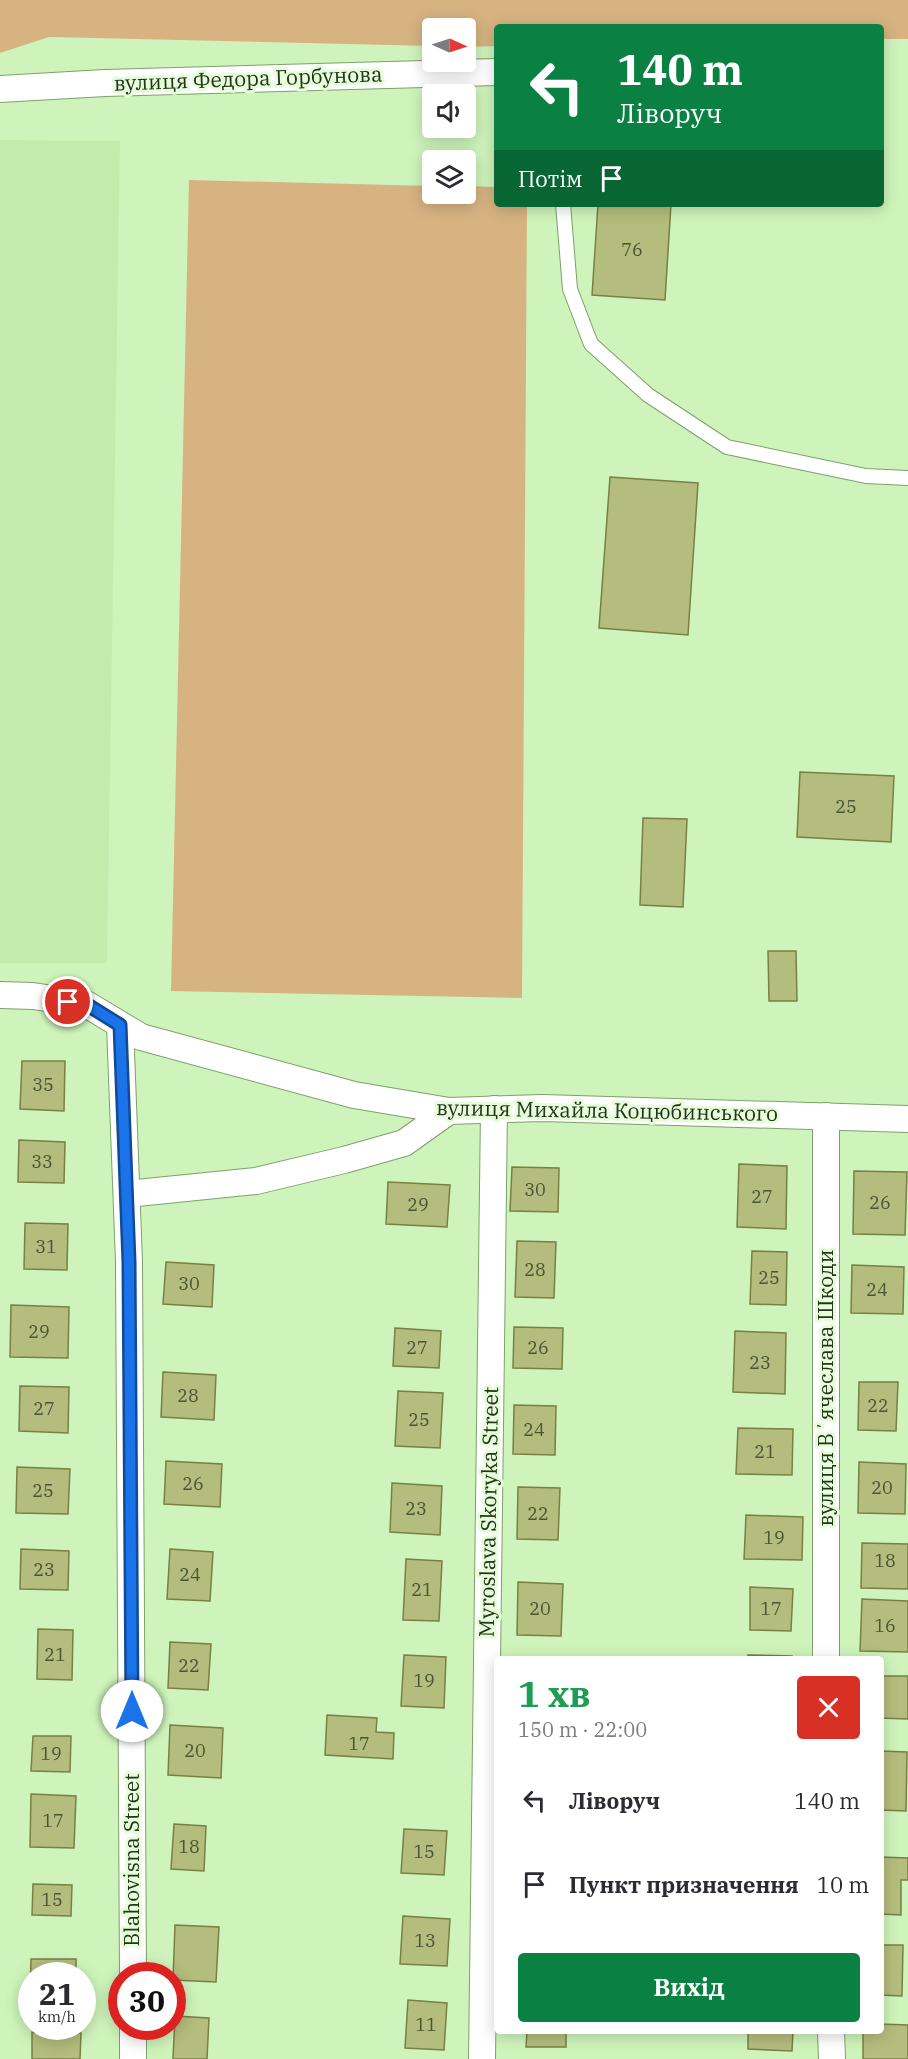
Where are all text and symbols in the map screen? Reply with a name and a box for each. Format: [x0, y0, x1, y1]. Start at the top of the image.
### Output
north arrow [422, 18, 476, 72]
map controls [422, 18, 476, 204]
text: 140 m [617, 42, 743, 97]
icon: left [518, 48, 596, 126]
street label: вулиця Федора Горбунова [113, 59, 383, 97]
button: sound [422, 84, 476, 138]
text: Ліворуч [617, 95, 722, 130]
button: layers [422, 150, 476, 204]
icon: arrive [595, 162, 628, 195]
text: Потім [518, 164, 583, 193]
house number: 76 [621, 238, 643, 261]
house number: 25 [835, 795, 857, 818]
pin [42, 976, 93, 1027]
icon: arrive [51, 985, 84, 1018]
house number: 35 [32, 1073, 54, 1096]
street label: вулиця Михайла Коцюбинського [436, 1093, 778, 1127]
house number: 33 [31, 1150, 53, 1173]
house number: 30 [524, 1178, 546, 1201]
house number: 27 [751, 1185, 773, 1208]
house number: 26 [869, 1191, 891, 1214]
house number: 29 [407, 1193, 429, 1216]
house number: 31 [35, 1235, 57, 1258]
street label: вулиця Вʼячеслава Шкоди [811, 1249, 839, 1527]
house number: 28 [524, 1258, 546, 1281]
house number: 25 [758, 1266, 780, 1289]
house number: 30 [178, 1272, 200, 1295]
house number: 24 [866, 1278, 888, 1301]
house number: 29 [28, 1320, 50, 1343]
house number: 27 [406, 1336, 428, 1359]
house number: 26 [527, 1336, 549, 1359]
house number: 23 [749, 1351, 771, 1374]
house number: 28 [177, 1384, 199, 1407]
street label: Myroslava Skoryka Street [472, 1386, 504, 1637]
house number: 22 [867, 1394, 889, 1417]
house number: 27 [33, 1397, 55, 1420]
house number: 25 [408, 1408, 430, 1431]
house number: 24 [523, 1418, 545, 1441]
house number: 21 [754, 1440, 776, 1463]
house number: 26 [182, 1472, 204, 1495]
house number: 20 [871, 1476, 893, 1499]
house number: 25 [32, 1479, 54, 1502]
house number: 23 [405, 1497, 427, 1520]
house number: 22 [527, 1502, 549, 1525]
house number: 19 [763, 1526, 785, 1549]
house number: 18 [874, 1549, 896, 1572]
house number: 23 [33, 1558, 55, 1581]
house number: 24 [179, 1563, 201, 1586]
house number: 21 [411, 1578, 433, 1601]
house number: 20 [529, 1597, 551, 1620]
house number: 17 [760, 1597, 782, 1620]
house number: 16 [874, 1614, 896, 1637]
house number: 21 [44, 1643, 66, 1666]
house number: 22 [178, 1654, 200, 1677]
house number: 19 [413, 1669, 435, 1692]
text: 1 хв [518, 1670, 591, 1717]
button: close [797, 1676, 860, 1739]
position arrow [100, 1679, 164, 1743]
text: 150 m · 22:00 [518, 1716, 647, 1743]
house number: 17 [348, 1732, 370, 1755]
house number: 20 [184, 1739, 206, 1762]
house number: 19 [40, 1742, 62, 1765]
street label: Blahovisna Street [117, 1773, 145, 1947]
icon: left [518, 1784, 551, 1817]
text: Ліворуч [569, 1786, 660, 1815]
text: 140 m [794, 1786, 860, 1815]
house number: 17 [42, 1809, 64, 1832]
house number: 18 [178, 1835, 200, 1858]
house number: 15 [413, 1840, 435, 1863]
icon: arrive [518, 1868, 551, 1901]
text: Пункт призначення [569, 1870, 799, 1899]
text: 10 m [817, 1870, 869, 1899]
house number: 15 [41, 1888, 63, 1911]
house number: 13 [414, 1929, 436, 1952]
button: Вихід [518, 1953, 860, 2022]
speed limit sign: 30 [108, 1962, 186, 2040]
text: 21 [39, 1974, 75, 2013]
text: km/h [38, 2007, 76, 2026]
house number: 11 [415, 2013, 437, 2036]

